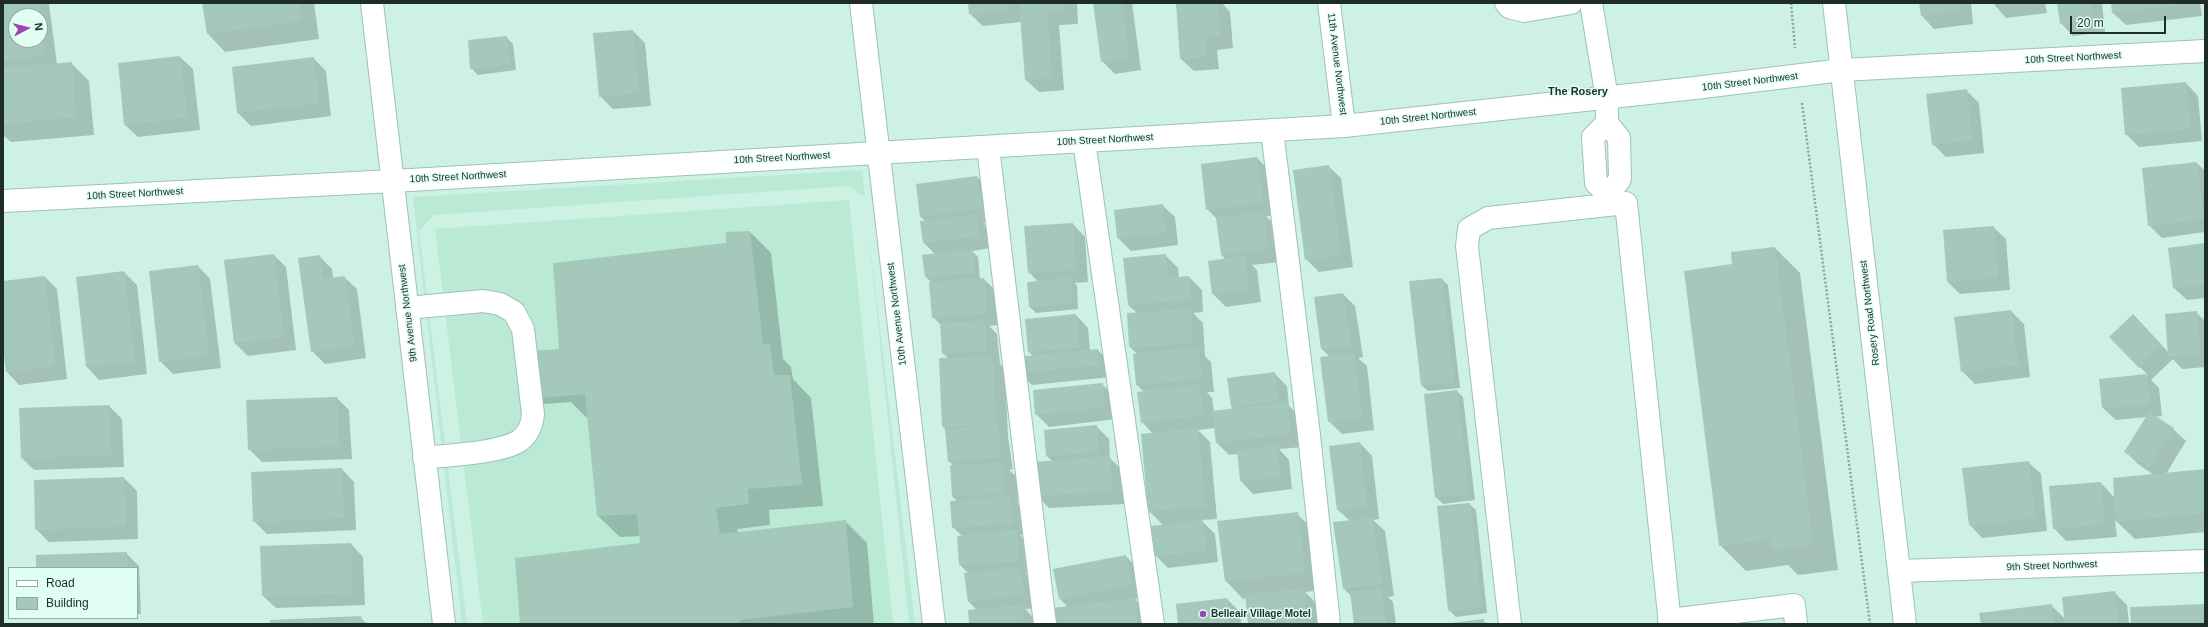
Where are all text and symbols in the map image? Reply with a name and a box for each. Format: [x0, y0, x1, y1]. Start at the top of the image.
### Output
north arrow [8, 8, 48, 48]
scale bar [2072, 8, 2168, 34]
street label: 11th Avenue Northwest [1325, 12, 1349, 116]
text: 20 m [2077, 16, 2104, 30]
text: N [32, 22, 45, 31]
street label: 10th Street Northwest [2024, 49, 2122, 67]
street label: 10th Street Northwest [1701, 70, 1799, 94]
district label: The Rosery [1548, 85, 1608, 99]
street label: 10th Street Northwest [1379, 106, 1477, 128]
street label: 10th Street Northwest [1056, 131, 1154, 149]
street label: 10th Street Northwest [733, 149, 831, 167]
street label: 10th Street Northwest [409, 168, 507, 186]
street label: 10th Street Northwest [86, 185, 184, 203]
street label: Rosery Road Northwest [1858, 260, 1882, 366]
street label: 10th Avenue Northwest [885, 262, 909, 366]
street label: 9th Avenue Northwest [396, 264, 420, 362]
street label: 9th Street Northwest [2006, 558, 2098, 574]
legend [8, 567, 138, 619]
text: Road [46, 576, 75, 590]
text: Building [46, 596, 89, 610]
place label: Belleair Village Motel [1211, 608, 1311, 620]
marker: Belleair Village Motel [1198, 609, 1208, 619]

